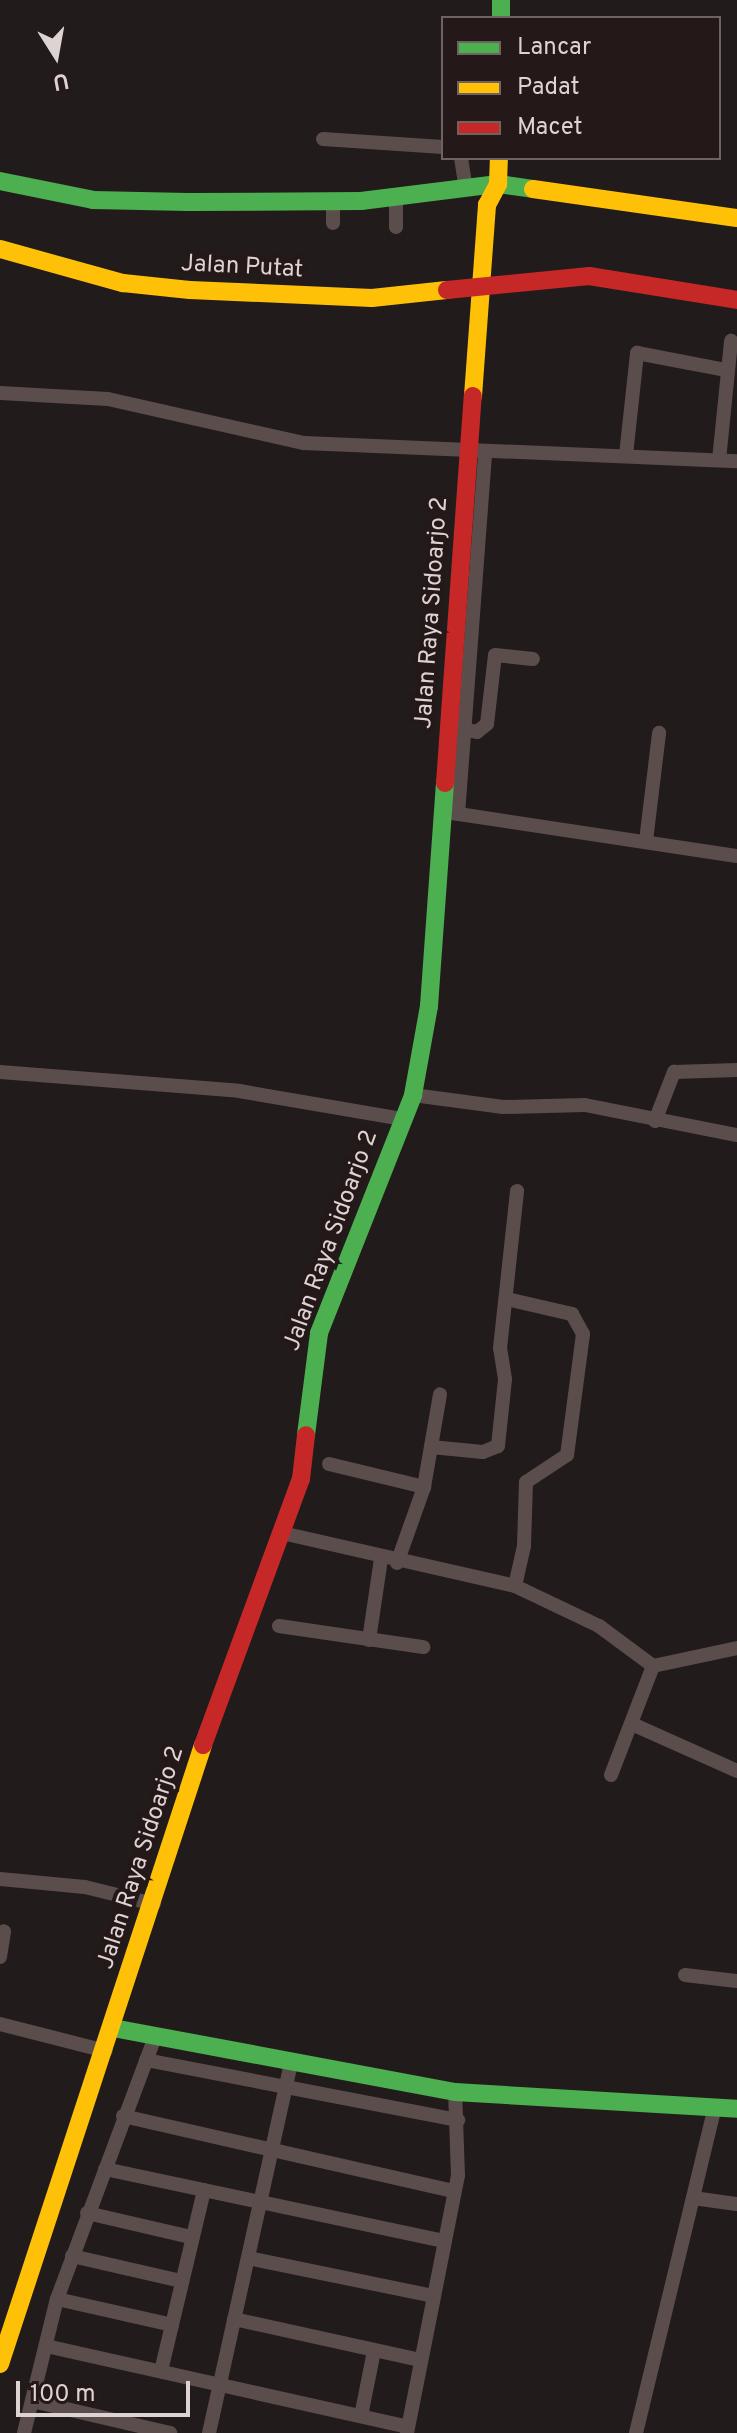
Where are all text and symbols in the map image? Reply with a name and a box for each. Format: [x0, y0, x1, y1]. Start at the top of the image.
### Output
north arrow [16, 16, 96, 96]
legend [441, 16, 721, 160]
text: Lancar [517, 33, 591, 63]
text: U [50, 65, 71, 95]
text: Padat [517, 73, 579, 103]
text: Macet [517, 113, 583, 143]
street label: Jalan Putat [180, 250, 304, 286]
street label: Jalan Raya Sidoarjo 2 [411, 496, 455, 730]
street label: Jalan Raya Sidoarjo 2 [279, 1127, 385, 1355]
street label: Jalan Raya Sidoarjo 2 [92, 1743, 192, 1973]
scale bar [20, 2365, 194, 2415]
text: 100 m [30, 2380, 96, 2410]

